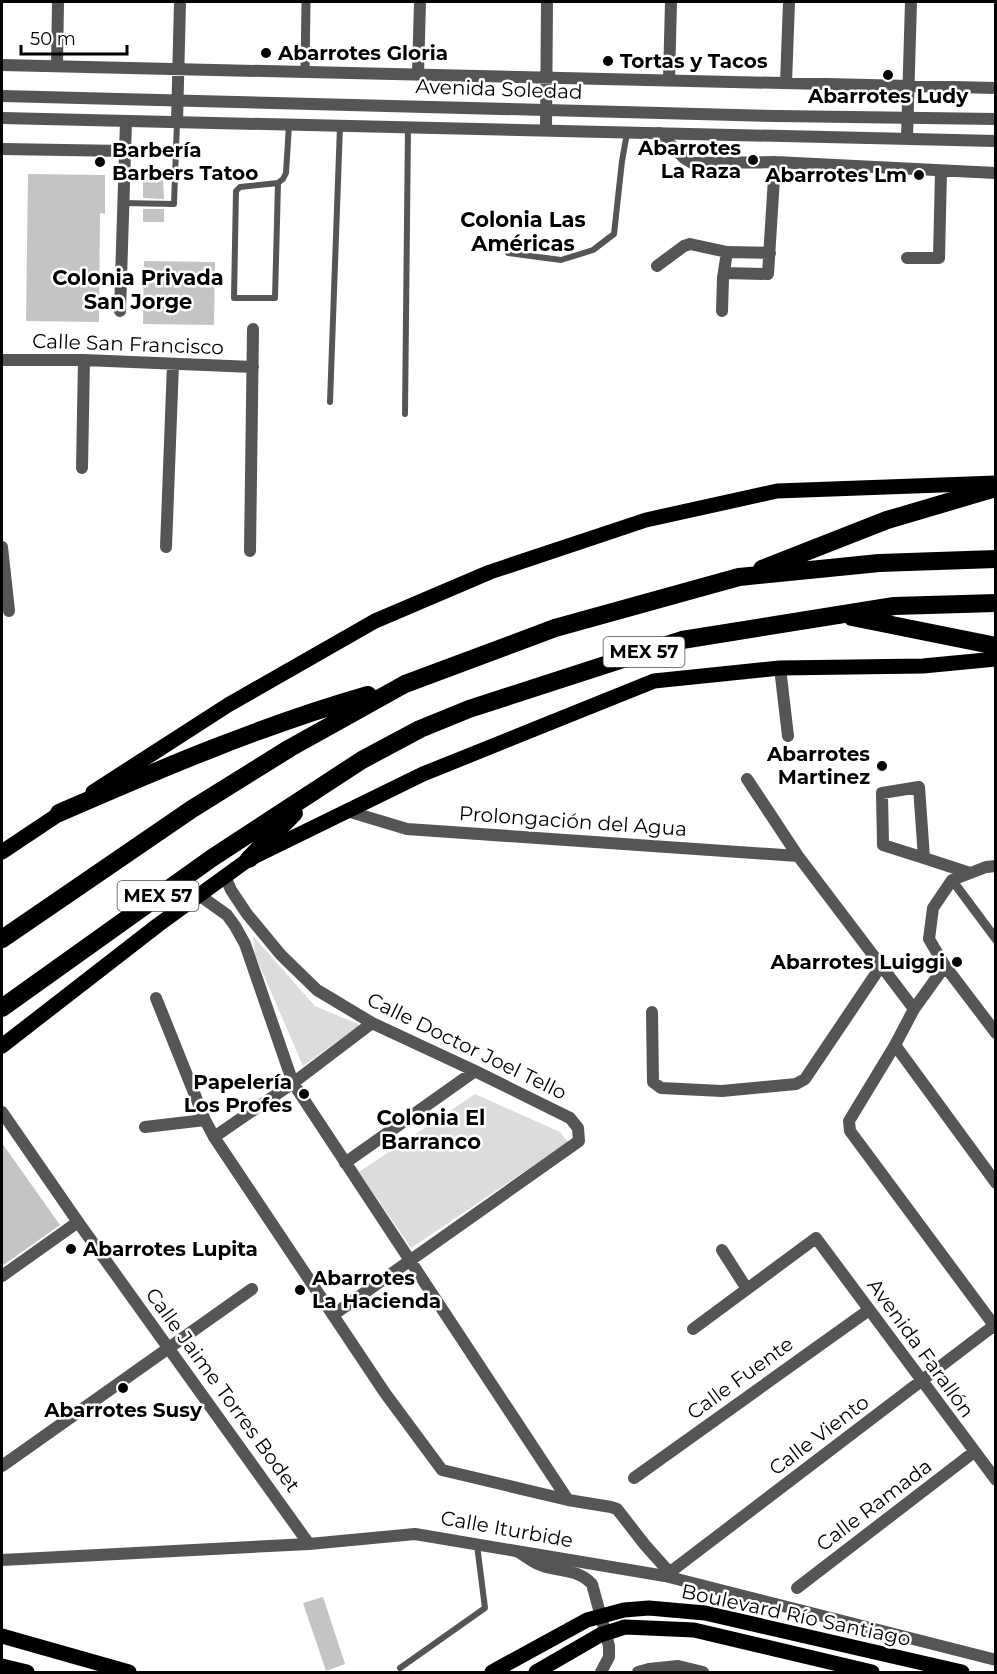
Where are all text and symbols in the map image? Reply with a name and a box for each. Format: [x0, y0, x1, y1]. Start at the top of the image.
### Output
scale bar [21, 18, 128, 56]
text: 50 m [30, 28, 76, 50]
place label: Abarrotes Gloria [277, 41, 448, 65]
marker: Abarrotes Gloria [259, 46, 273, 60]
place label: Tortas y Tacos [620, 49, 768, 73]
marker: Tortas y Tacos [601, 54, 615, 68]
marker: Abarrotes Ludy [881, 68, 895, 82]
street label: Avenida Soledad [415, 74, 583, 104]
place label: Abarrotes Ludy [807, 84, 969, 108]
place label: Abarrotes La Raza [637, 136, 741, 183]
place label: Barbería Barbers Tatoo [112, 138, 258, 185]
marker: Abarrotes La Raza [746, 153, 760, 167]
marker: Barbería Barbers Tatoo [93, 155, 107, 169]
place label: Abarrotes Lm [764, 163, 907, 187]
marker: Abarrotes Lm [912, 168, 926, 182]
district label: Colonia Las Américas [460, 207, 586, 256]
district label: Colonia Privada San Jorge [52, 265, 224, 314]
street label: Calle San Francisco [32, 329, 224, 359]
road number: MEX 57 [604, 637, 684, 667]
place label: Abarrotes Martinez [766, 742, 870, 789]
marker: Abarrotes Martinez [875, 759, 889, 773]
street label: Prolongación del Agua [458, 801, 688, 841]
road number: MEX 57 [118, 881, 198, 911]
place label: Abarrotes Luiggi [770, 950, 945, 974]
marker: Abarrotes Luiggi [950, 955, 964, 969]
street label: Calle Doctor Joel Tello [363, 987, 571, 1105]
place label: Papelería Los Profes [184, 1070, 292, 1117]
marker: Papelería Los Profes [297, 1087, 311, 1101]
district label: Colonia El Barranco [377, 1105, 485, 1154]
place label: Abarrotes Lupita [82, 1237, 258, 1261]
marker: Abarrotes Lupita [64, 1242, 78, 1256]
place label: Abarrotes La Hacienda [311, 1266, 441, 1313]
street label: Avenida Farallón [863, 1274, 979, 1422]
street label: Calle Jaime Torres Bodet [141, 1283, 305, 1497]
marker: Abarrotes La Hacienda [293, 1283, 307, 1297]
street label: Calle Fuente [682, 1332, 798, 1424]
marker: Abarrotes Susy [116, 1381, 130, 1395]
street label: Calle Viento [764, 1390, 874, 1480]
place label: Abarrotes Susy [43, 1398, 203, 1422]
street label: Calle Ramada [811, 1454, 937, 1556]
street label: Calle Iturbide [439, 1506, 575, 1552]
street label: Boulevard Río Santiago [679, 1579, 913, 1651]

